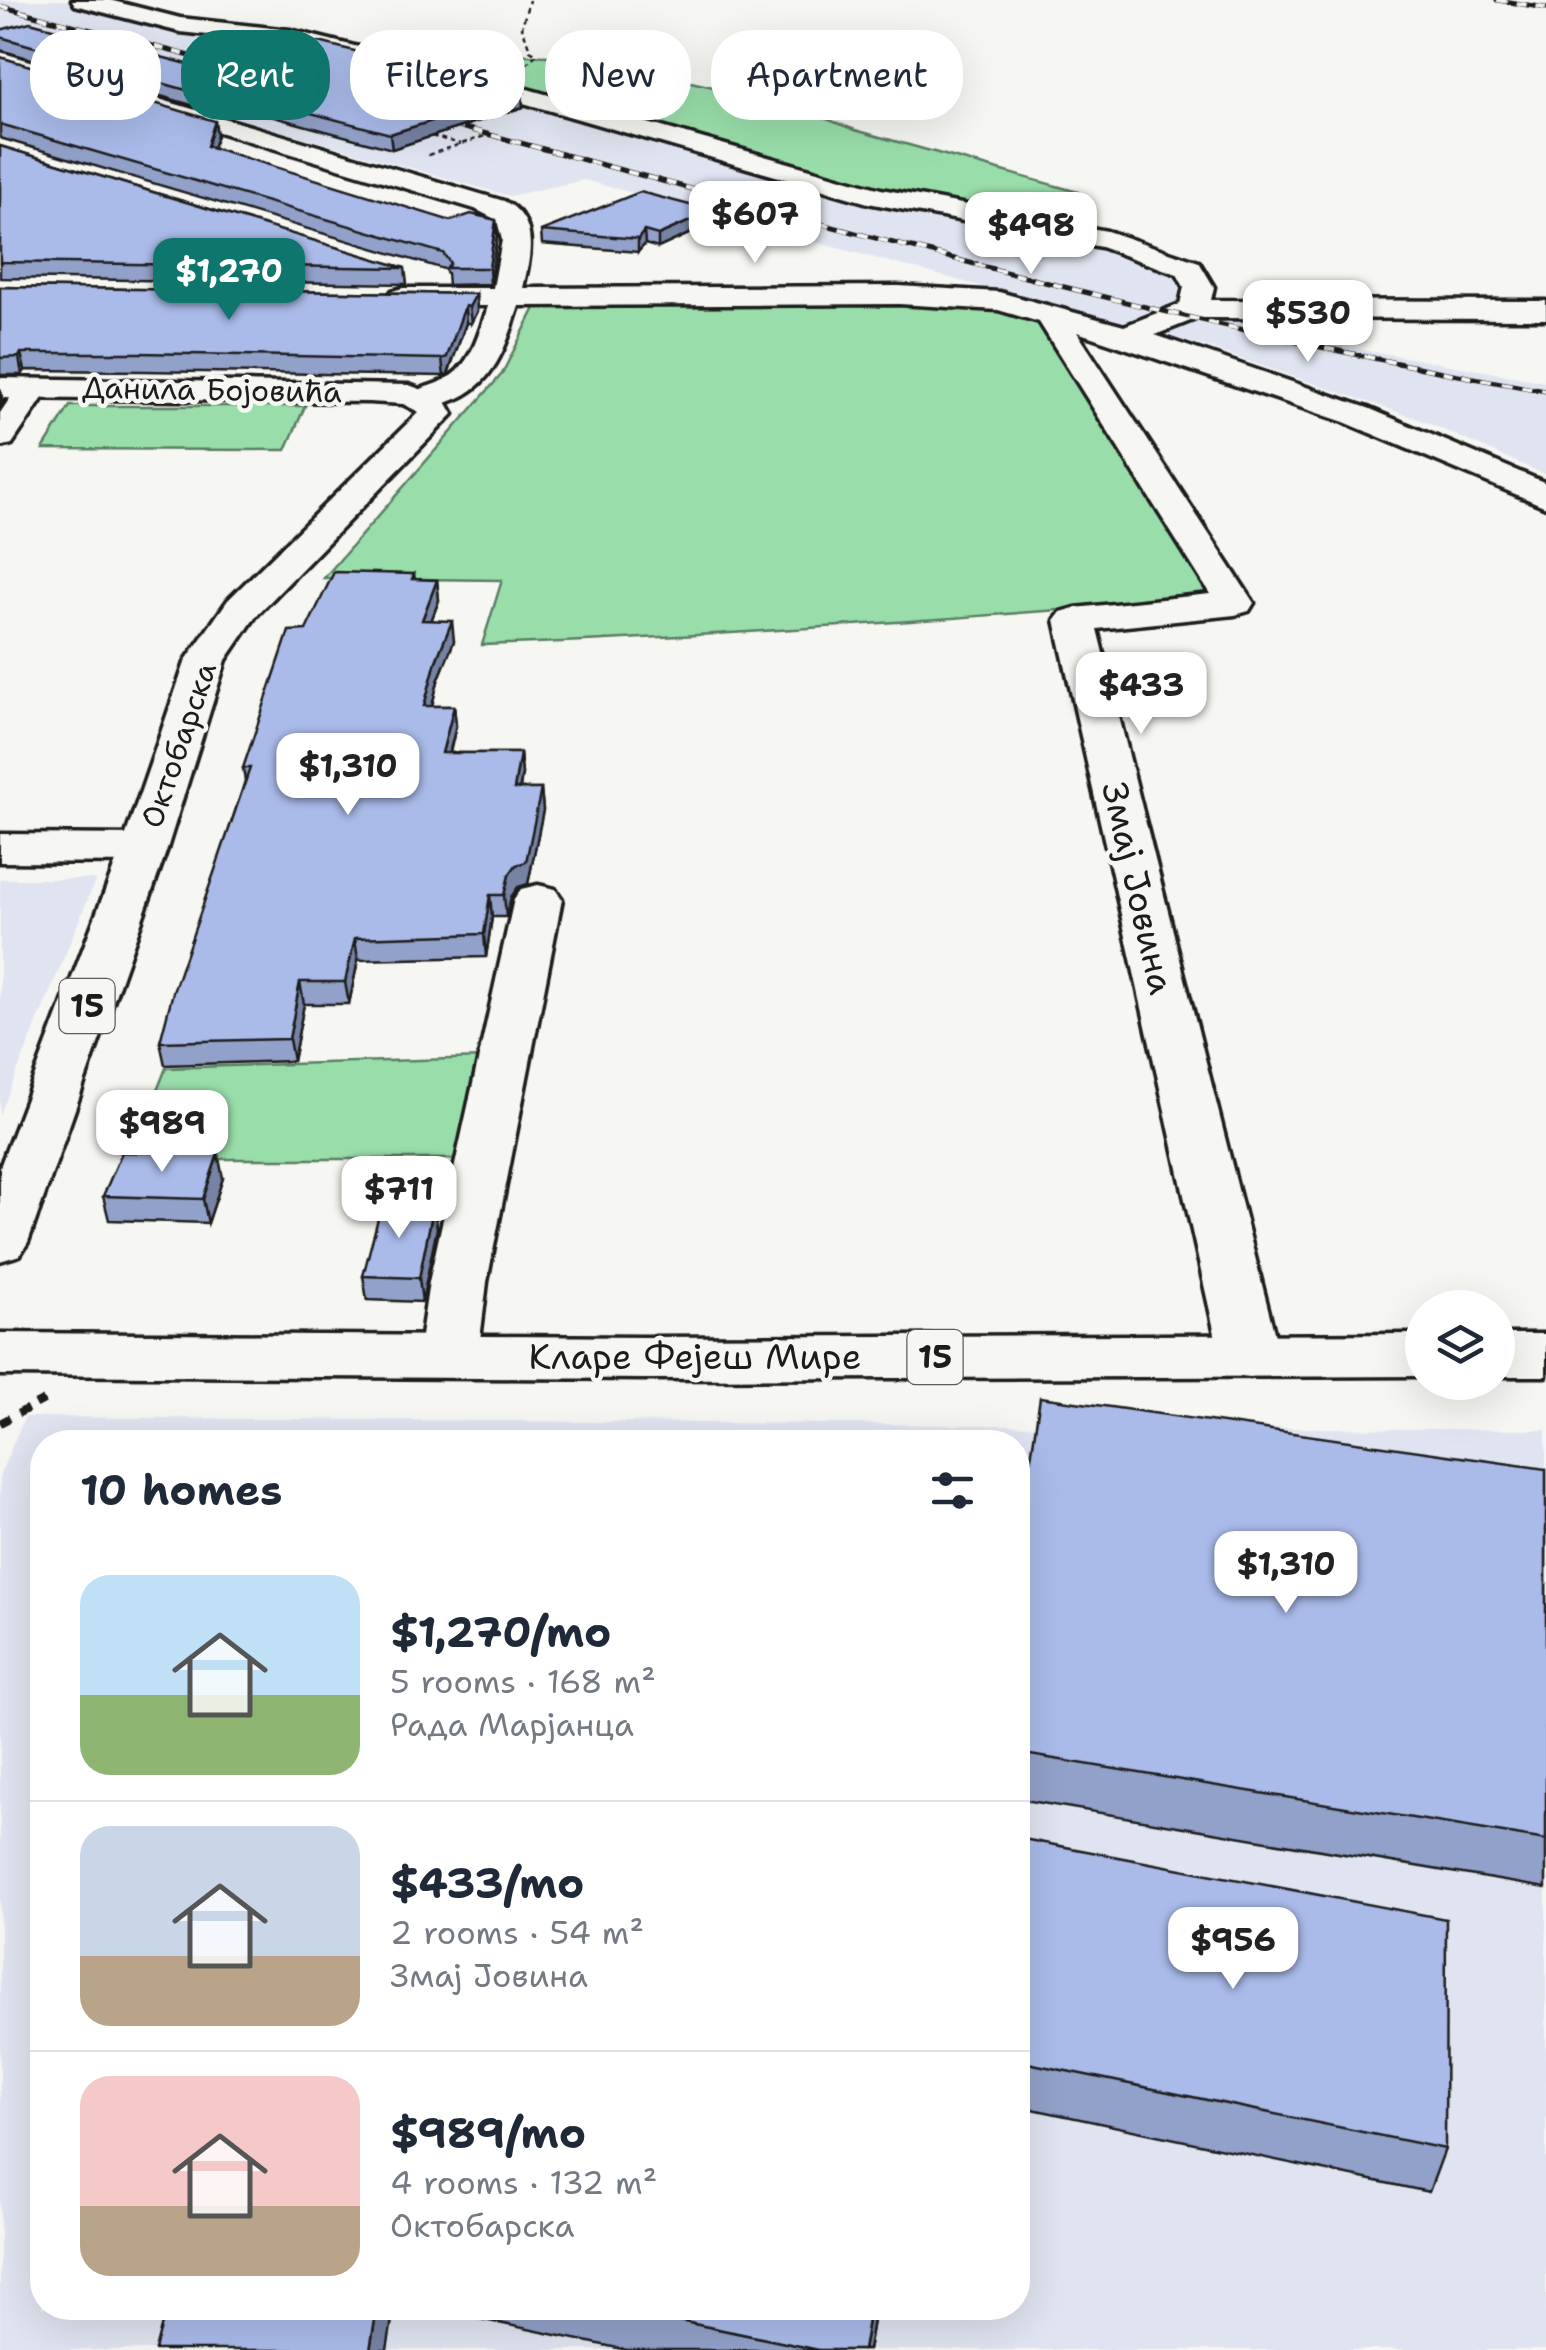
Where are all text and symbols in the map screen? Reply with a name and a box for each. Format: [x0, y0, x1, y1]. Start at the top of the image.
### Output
chip: Buy [30, 30, 161, 120]
chip: Rent [181, 30, 330, 120]
chip: Filters [350, 30, 525, 120]
chip: New [545, 30, 691, 120]
chip: Apartment [711, 30, 963, 120]
pin: $607 [696, 181, 814, 266]
text: $607 [711, 192, 799, 235]
pin: $498 [972, 192, 1090, 277]
text: $498 [987, 203, 1075, 246]
pin: $1,270 [148, 238, 310, 323]
text: $1,270 [175, 249, 283, 292]
pin: $530 [1249, 280, 1367, 365]
text: $530 [1265, 291, 1351, 334]
street label: Данила Бојовића [82, 367, 343, 412]
pin: $433 [1082, 652, 1200, 737]
street label: Октобарска [131, 656, 226, 833]
text: $433 [1098, 663, 1184, 706]
pin: $1,310 [267, 733, 429, 818]
text: $1,310 [298, 744, 398, 787]
street label: Змај Јовина [1091, 777, 1186, 999]
road number: 15 [59, 979, 114, 1033]
pin: $989 [103, 1090, 221, 1175]
text: $989 [118, 1101, 206, 1144]
pin: $711 [340, 1156, 458, 1241]
text: $711 [364, 1167, 434, 1210]
map controls [1405, 1290, 1515, 1400]
button: layers [1405, 1290, 1515, 1400]
road number: 15 [908, 1330, 962, 1384]
street label: Кларе Фејеш Мире [528, 1333, 862, 1380]
text: 10 homes [80, 1462, 282, 1518]
icon: filters [925, 1463, 980, 1518]
pin: $1,310 [1205, 1531, 1367, 1616]
text: $1,310 [1236, 1542, 1336, 1585]
text: $1,270/mo [390, 1604, 611, 1660]
icon: home [160, 1615, 280, 1735]
text: 5 rooms · 168 m² [390, 1660, 656, 1703]
text: Рада Марјанца [390, 1703, 634, 1746]
text: $433/mo [390, 1855, 584, 1911]
icon: home [160, 1866, 280, 1986]
pin: $956 [1174, 1907, 1292, 1992]
text: 2 rooms · 54 m² [390, 1911, 644, 1954]
text: $956 [1190, 1918, 1276, 1961]
text: Змај Јовина [390, 1954, 588, 1997]
text: $989/mo [390, 2105, 586, 2161]
icon: home [160, 2116, 280, 2236]
text: 4 rooms · 132 m² [390, 2161, 657, 2204]
text: Октобарска [390, 2204, 574, 2247]

